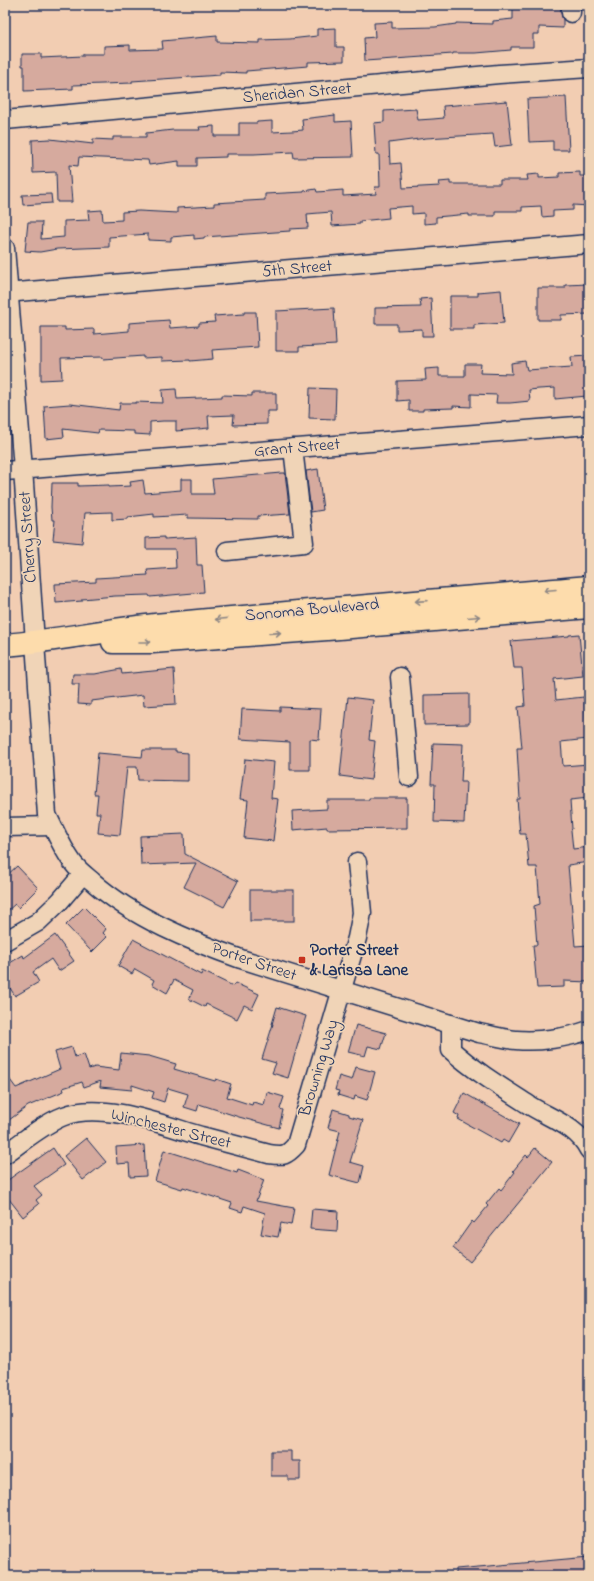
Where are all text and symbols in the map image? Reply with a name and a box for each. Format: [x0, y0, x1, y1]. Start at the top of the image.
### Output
street label: Sheridan Street [242, 76, 353, 110]
street label: 5th Street [261, 253, 334, 285]
street label: Grant Street [253, 432, 341, 464]
street label: Cherry Street [12, 490, 45, 584]
one-way arrow [544, 587, 557, 594]
street label: Sonoma Boulevard [244, 592, 381, 628]
one-way arrow [415, 598, 428, 605]
one-way arrow [467, 613, 480, 620]
one-way arrow [215, 615, 228, 622]
one-way arrow [268, 630, 281, 637]
one-way arrow [138, 638, 151, 646]
street label: Porter Street [208, 936, 300, 988]
place label: Porter Street & Larissa Lane [309, 938, 409, 983]
marker: Porter Street & Larissa Lane [297, 955, 307, 965]
street label: Browning Way [292, 1016, 348, 1121]
street label: Winchester Street [108, 1102, 234, 1156]

